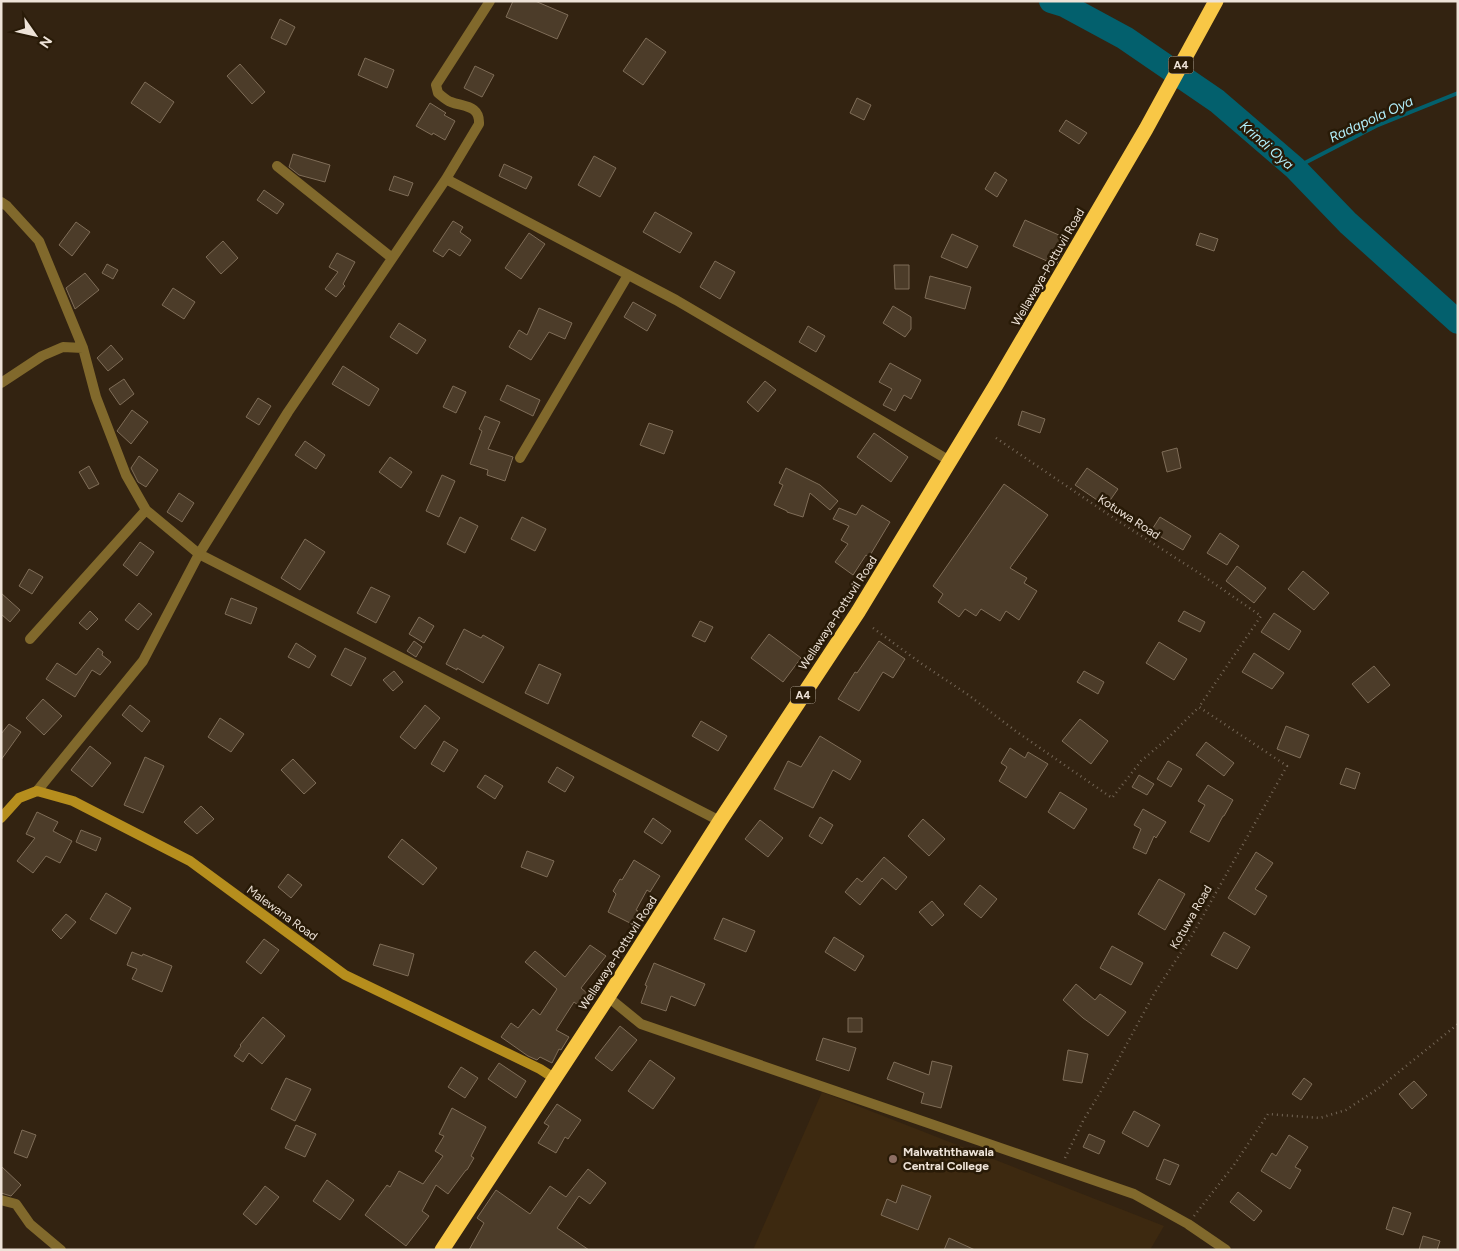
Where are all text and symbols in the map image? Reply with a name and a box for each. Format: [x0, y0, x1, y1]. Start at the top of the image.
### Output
north arrow [10, 10, 60, 60]
text: N [35, 33, 55, 51]
road number: A4 [1168, 56, 1194, 74]
water label: Radapola Oya [1326, 93, 1416, 146]
water label: Krindi Oya [1236, 117, 1297, 173]
street label: Wellawaya-Pottuvil Road [1009, 206, 1087, 328]
street label: Kotuwa Road [1095, 492, 1163, 542]
street label: Wellawaya-Pottuvil Road [796, 553, 880, 673]
road number: A4 [790, 686, 816, 704]
street label: Malewana Road [244, 883, 320, 943]
street label: Kotuwa Road [1167, 883, 1215, 951]
street label: Wellawaya-Pottuvil Road [576, 893, 660, 1013]
place label: Malwaththawala Central College [903, 1145, 994, 1173]
marker: Malwaththawala Central College [887, 1153, 899, 1165]

